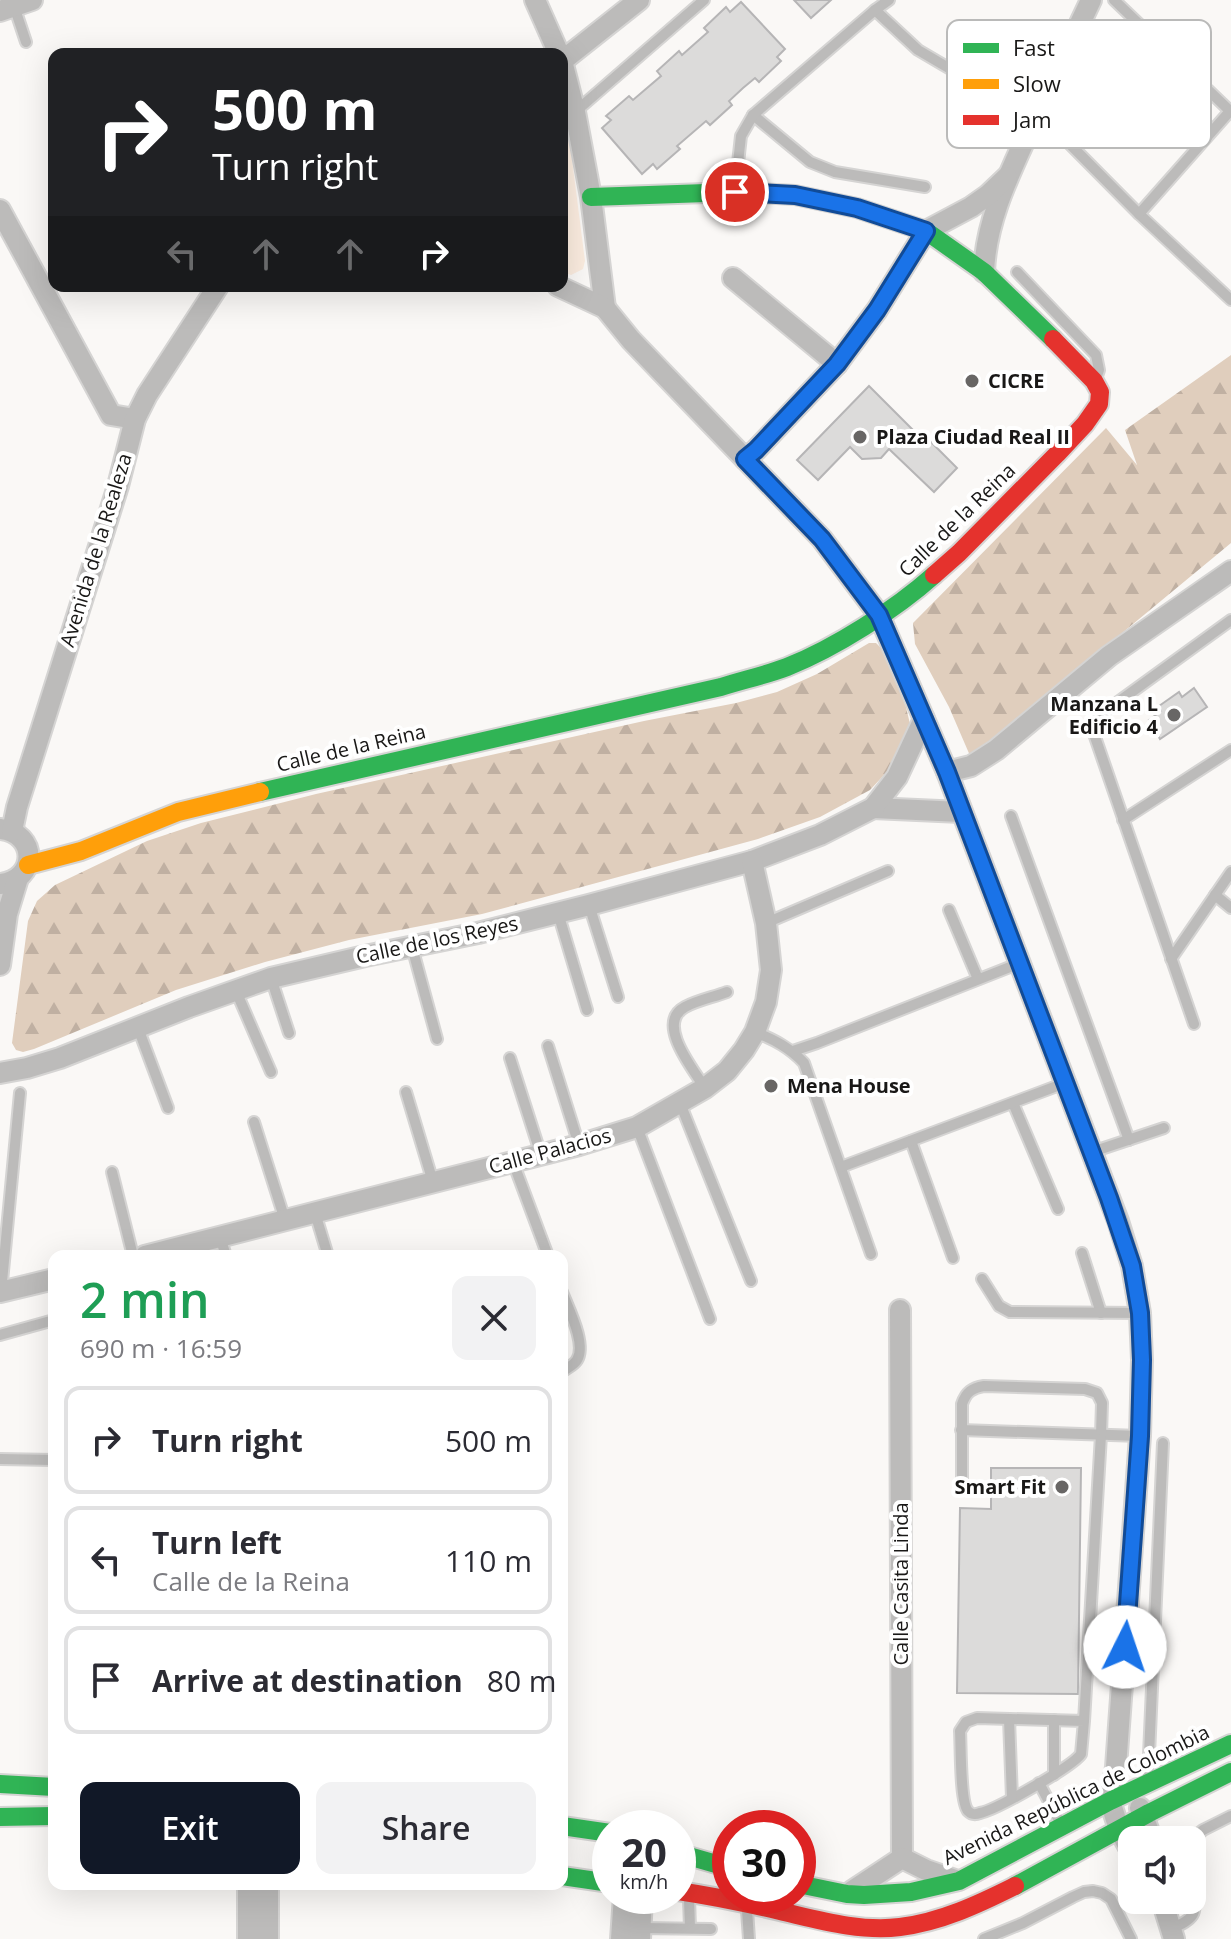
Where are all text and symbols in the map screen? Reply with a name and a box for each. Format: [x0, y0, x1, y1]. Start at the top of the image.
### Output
legend [947, 20, 1211, 148]
text: Fast [1013, 32, 1055, 62]
text: Slow [1013, 68, 1061, 98]
text: 500 m [212, 70, 378, 146]
icon: right [80, 80, 184, 184]
text: Jam [1011, 104, 1052, 134]
text: Turn right [212, 142, 378, 191]
pin [701, 158, 769, 226]
icon: arrive [713, 170, 757, 214]
icon: left [160, 232, 204, 276]
icon: ahead [244, 232, 288, 276]
icon: ahead [328, 232, 372, 276]
icon: right [412, 232, 456, 276]
place label: CICRE [988, 367, 1045, 394]
marker: CICRE [963, 372, 981, 390]
place label: Plaza Ciudad Real II [876, 423, 1070, 450]
marker: Plaza Ciudad Real II [851, 428, 869, 446]
street label: Avenida de la Realeza [53, 450, 138, 650]
street label: Calle de la Reina [893, 457, 1021, 582]
place label: Manzana L Edificio 4 [1050, 690, 1159, 740]
marker: Manzana L Edificio 4 [1165, 706, 1183, 724]
street label: Calle de la Reina [274, 717, 428, 778]
street label: Calle de los Reyes [353, 909, 520, 970]
place label: Mena House [787, 1072, 911, 1099]
marker: Mena House [762, 1077, 780, 1095]
street label: Calle Palacios [486, 1121, 614, 1180]
text: 2 min [80, 1267, 210, 1332]
button: close [452, 1276, 536, 1360]
text: 690 m · 16:59 [80, 1330, 242, 1366]
icon: right [84, 1418, 128, 1462]
text: Turn right [152, 1420, 303, 1461]
text: 500 m [445, 1420, 532, 1461]
place label: Smart Fit [955, 1473, 1046, 1500]
marker: Smart Fit [1053, 1478, 1071, 1496]
street label: Calle Casita Linda [887, 1502, 914, 1666]
text: Turn left [152, 1522, 282, 1563]
icon: left [84, 1538, 128, 1582]
text: 110 m [445, 1540, 532, 1581]
text: Calle de la Reina [152, 1563, 350, 1599]
position arrow [1083, 1605, 1167, 1689]
icon: arrive [84, 1658, 128, 1702]
text: Arrive at destination [152, 1660, 463, 1701]
text: 80 m [487, 1660, 557, 1701]
street label: Avenida República de Colombia [938, 1718, 1214, 1871]
button: Exit [80, 1782, 300, 1874]
button: Share [316, 1782, 536, 1874]
speed limit sign: 30 [712, 1810, 816, 1914]
text: 20 [621, 1824, 667, 1879]
map controls [1118, 1826, 1206, 1914]
button: sound [1118, 1826, 1206, 1914]
text: km/h [620, 1868, 668, 1895]

